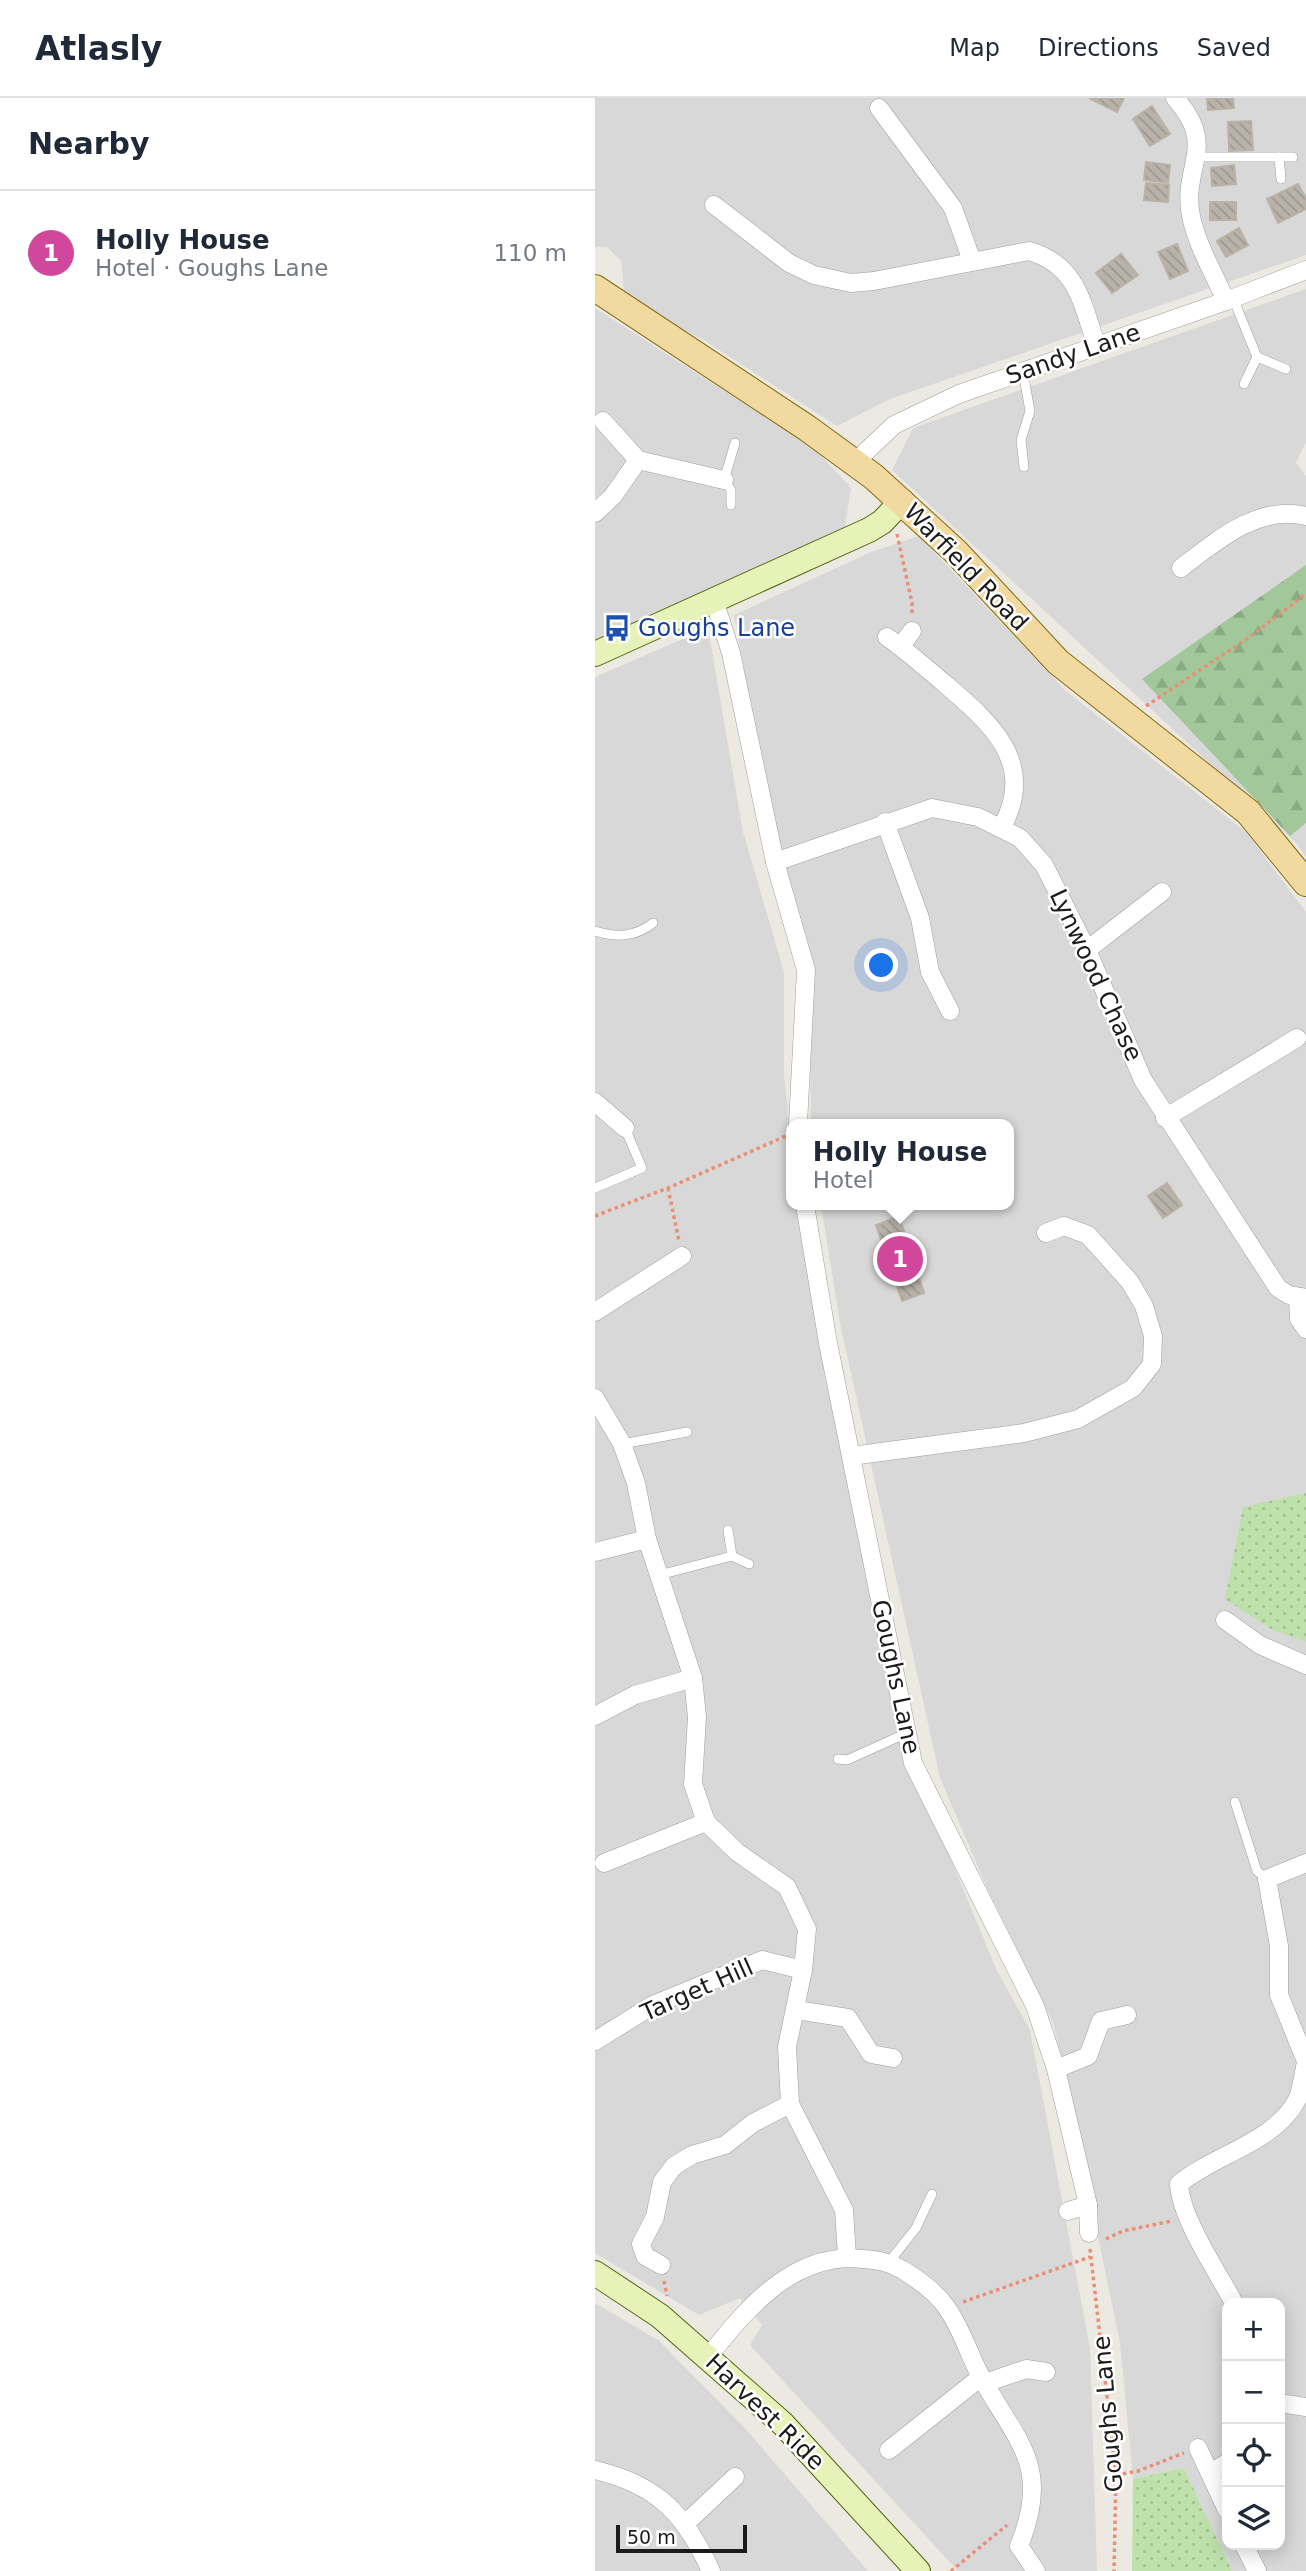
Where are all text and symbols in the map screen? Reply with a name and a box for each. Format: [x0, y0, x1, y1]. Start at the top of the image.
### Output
text: Atlasly [35, 29, 162, 68]
text: Map [949, 34, 1000, 62]
text: Directions [1038, 34, 1159, 62]
text: Saved [1197, 34, 1271, 62]
text: Nearby [28, 126, 150, 161]
text: Holly House [95, 225, 270, 255]
text: 1 [43, 240, 59, 266]
text: 110 m [493, 240, 567, 266]
text: Hotel · Goughs Lane [95, 255, 328, 281]
street label: Sandy Lane [1002, 318, 1144, 390]
street label: Warfield Road [898, 497, 1034, 637]
bus stop icon: Goughs Lane [602, 613, 632, 643]
place label: Goughs Lane [638, 614, 795, 642]
street label: Lynwood Chase [1044, 885, 1148, 1065]
your location [864, 948, 898, 982]
popup [786, 1119, 1014, 1210]
text: Holly House [813, 1137, 987, 1167]
text: Hotel [813, 1167, 874, 1193]
pin: 1 [877, 1233, 923, 1285]
street label: Goughs Lane [866, 1597, 926, 1757]
street label: Target Hill [636, 1953, 757, 2028]
map controls [1222, 2298, 1285, 2550]
button: + [1222, 2298, 1285, 2361]
street label: Goughs Lane [1087, 2335, 1129, 2493]
street label: Harvest Ride [700, 2348, 830, 2476]
button: − [1222, 2361, 1285, 2424]
button: locate [1222, 2424, 1285, 2487]
button: layers [1222, 2487, 1285, 2550]
scale bar [616, 2522, 747, 2554]
text: 50 m [627, 2526, 676, 2548]

